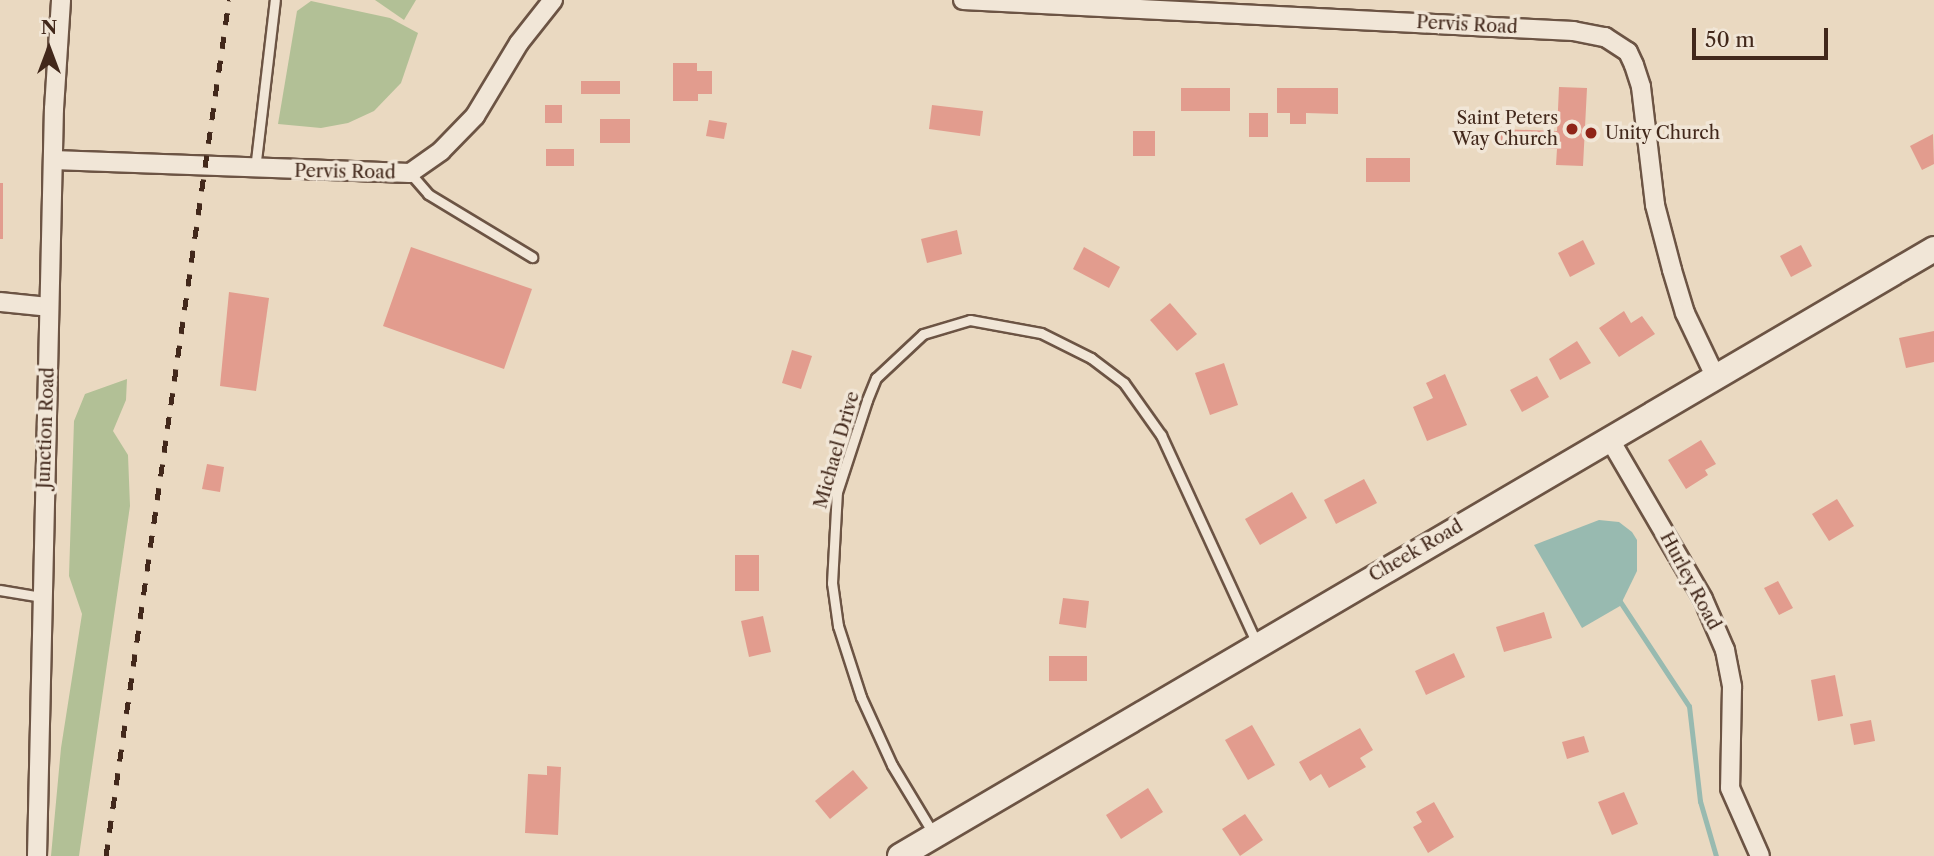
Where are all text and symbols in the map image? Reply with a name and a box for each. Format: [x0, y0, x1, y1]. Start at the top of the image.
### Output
street label: Pervis Road [1416, 12, 1518, 38]
north arrow [14, 14, 84, 84]
scale bar [1696, 14, 1832, 58]
text: N [41, 16, 57, 39]
text: 50 m [1705, 27, 1755, 52]
place label: Saint Peters Way Church [1452, 108, 1558, 150]
marker: Saint Peters Way Church [1564, 121, 1580, 137]
place label: Unity Church [1605, 122, 1721, 144]
marker: Unity Church [1583, 125, 1599, 141]
street label: Pervis Road [294, 160, 396, 184]
street label: Junction Road [33, 367, 59, 489]
street label: Michael Drive [810, 389, 864, 511]
street label: Cheek Road [1365, 515, 1467, 587]
street label: Hurley Road [1655, 528, 1725, 634]

